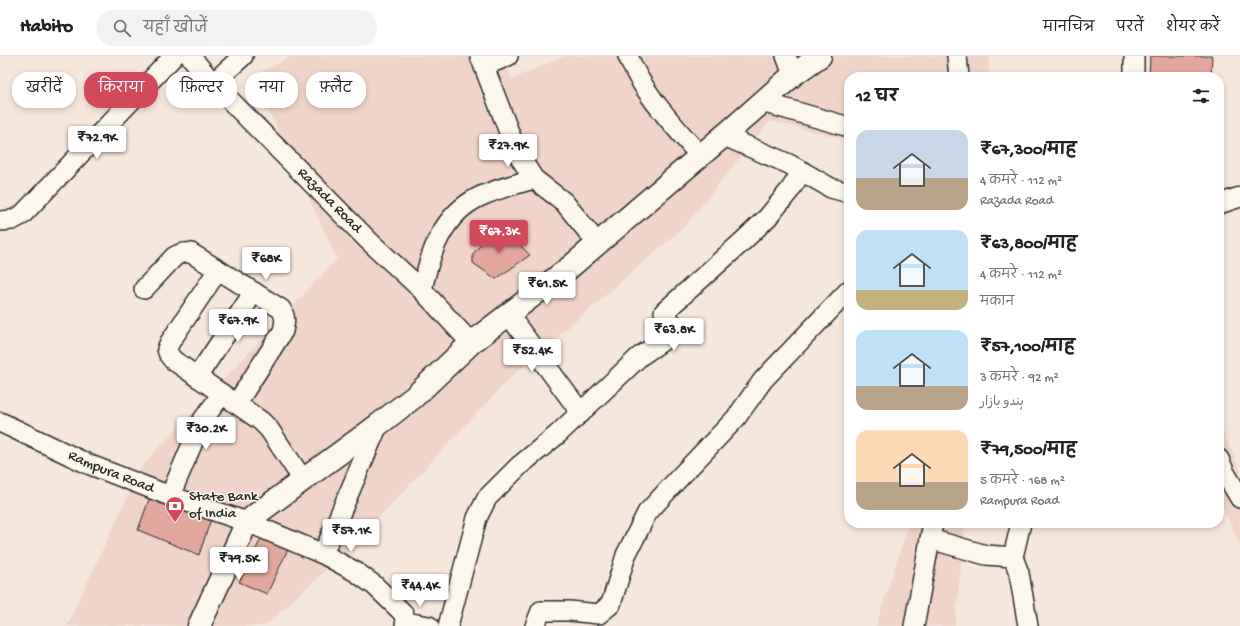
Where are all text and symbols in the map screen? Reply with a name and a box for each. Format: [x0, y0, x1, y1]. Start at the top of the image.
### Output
search box [97, 10, 377, 46]
text: Habito [20, 16, 73, 39]
icon: search [111, 17, 133, 39]
text: यहाँ खोजें [143, 20, 207, 38]
text: मानचित्र [1043, 20, 1094, 37]
text: परतें [1116, 20, 1144, 37]
text: शेयर करें [1166, 20, 1220, 37]
chip: खरीदें [12, 72, 76, 108]
chip: किराया [84, 72, 158, 108]
chip: फ़िल्टर [166, 72, 237, 108]
chip: नया [245, 72, 298, 108]
chip: फ़्लैट [306, 72, 366, 108]
icon: filters [1190, 85, 1212, 107]
text: 12 घर [856, 88, 898, 108]
pin: ₹72.9K [64, 126, 130, 160]
text: ₹72.9K [77, 131, 117, 146]
pin: ₹27.9K [475, 134, 541, 168]
text: ₹27.9K [488, 139, 528, 154]
text: ₹67,300/माह [980, 141, 1077, 161]
icon: home [888, 146, 936, 194]
street label: Razada Road [293, 164, 366, 238]
text: 4 कमरे · 112 m² [980, 174, 1062, 189]
text: Razada Road [980, 194, 1053, 209]
pin: ₹67.3K [466, 220, 532, 254]
text: ₹67.3K [479, 225, 519, 240]
text: ₹63,800/माह [980, 235, 1077, 255]
icon: home [888, 246, 936, 294]
pin: ₹68K [242, 247, 290, 281]
text: ₹68K [251, 252, 281, 267]
text: 4 कमरे · 112 m² [980, 268, 1062, 283]
pin: ₹61.5K [514, 272, 580, 306]
text: ₹61.5K [528, 277, 566, 292]
text: मकान [980, 295, 1014, 310]
pin: ₹67.9K [205, 309, 271, 343]
text: ₹67.9K [218, 314, 258, 329]
pin: ₹63.8K [641, 318, 707, 352]
text: ₹63.8K [654, 323, 694, 338]
text: ₹57,100/माह [980, 338, 1075, 358]
pin: ₹52.4K [499, 339, 565, 373]
text: ₹52.4K [512, 344, 552, 359]
icon: home [888, 346, 936, 394]
text: 3 कमरे · 92 m² [980, 371, 1059, 386]
text: ہندو بازار [980, 395, 1024, 410]
pin: ₹30.2K [173, 417, 239, 451]
text: ₹30.2K [186, 422, 226, 437]
text: ₹79,500/माह [980, 441, 1077, 461]
icon: home [888, 446, 936, 494]
street label: Rampura Road [65, 447, 158, 498]
text: 5 कमरे · 168 m² [980, 474, 1065, 489]
place label: State Bank of India [189, 488, 259, 523]
text: Rampura Road [980, 494, 1059, 509]
bank icon: State Bank of India [164, 495, 186, 523]
pin: ₹57.1K [318, 519, 384, 553]
text: ₹57.1K [331, 524, 371, 539]
pin: ₹79.5K [206, 547, 272, 581]
text: ₹79.5K [219, 552, 259, 567]
pin: ₹44.4K [387, 574, 453, 608]
text: ₹44.4K [401, 579, 439, 594]

